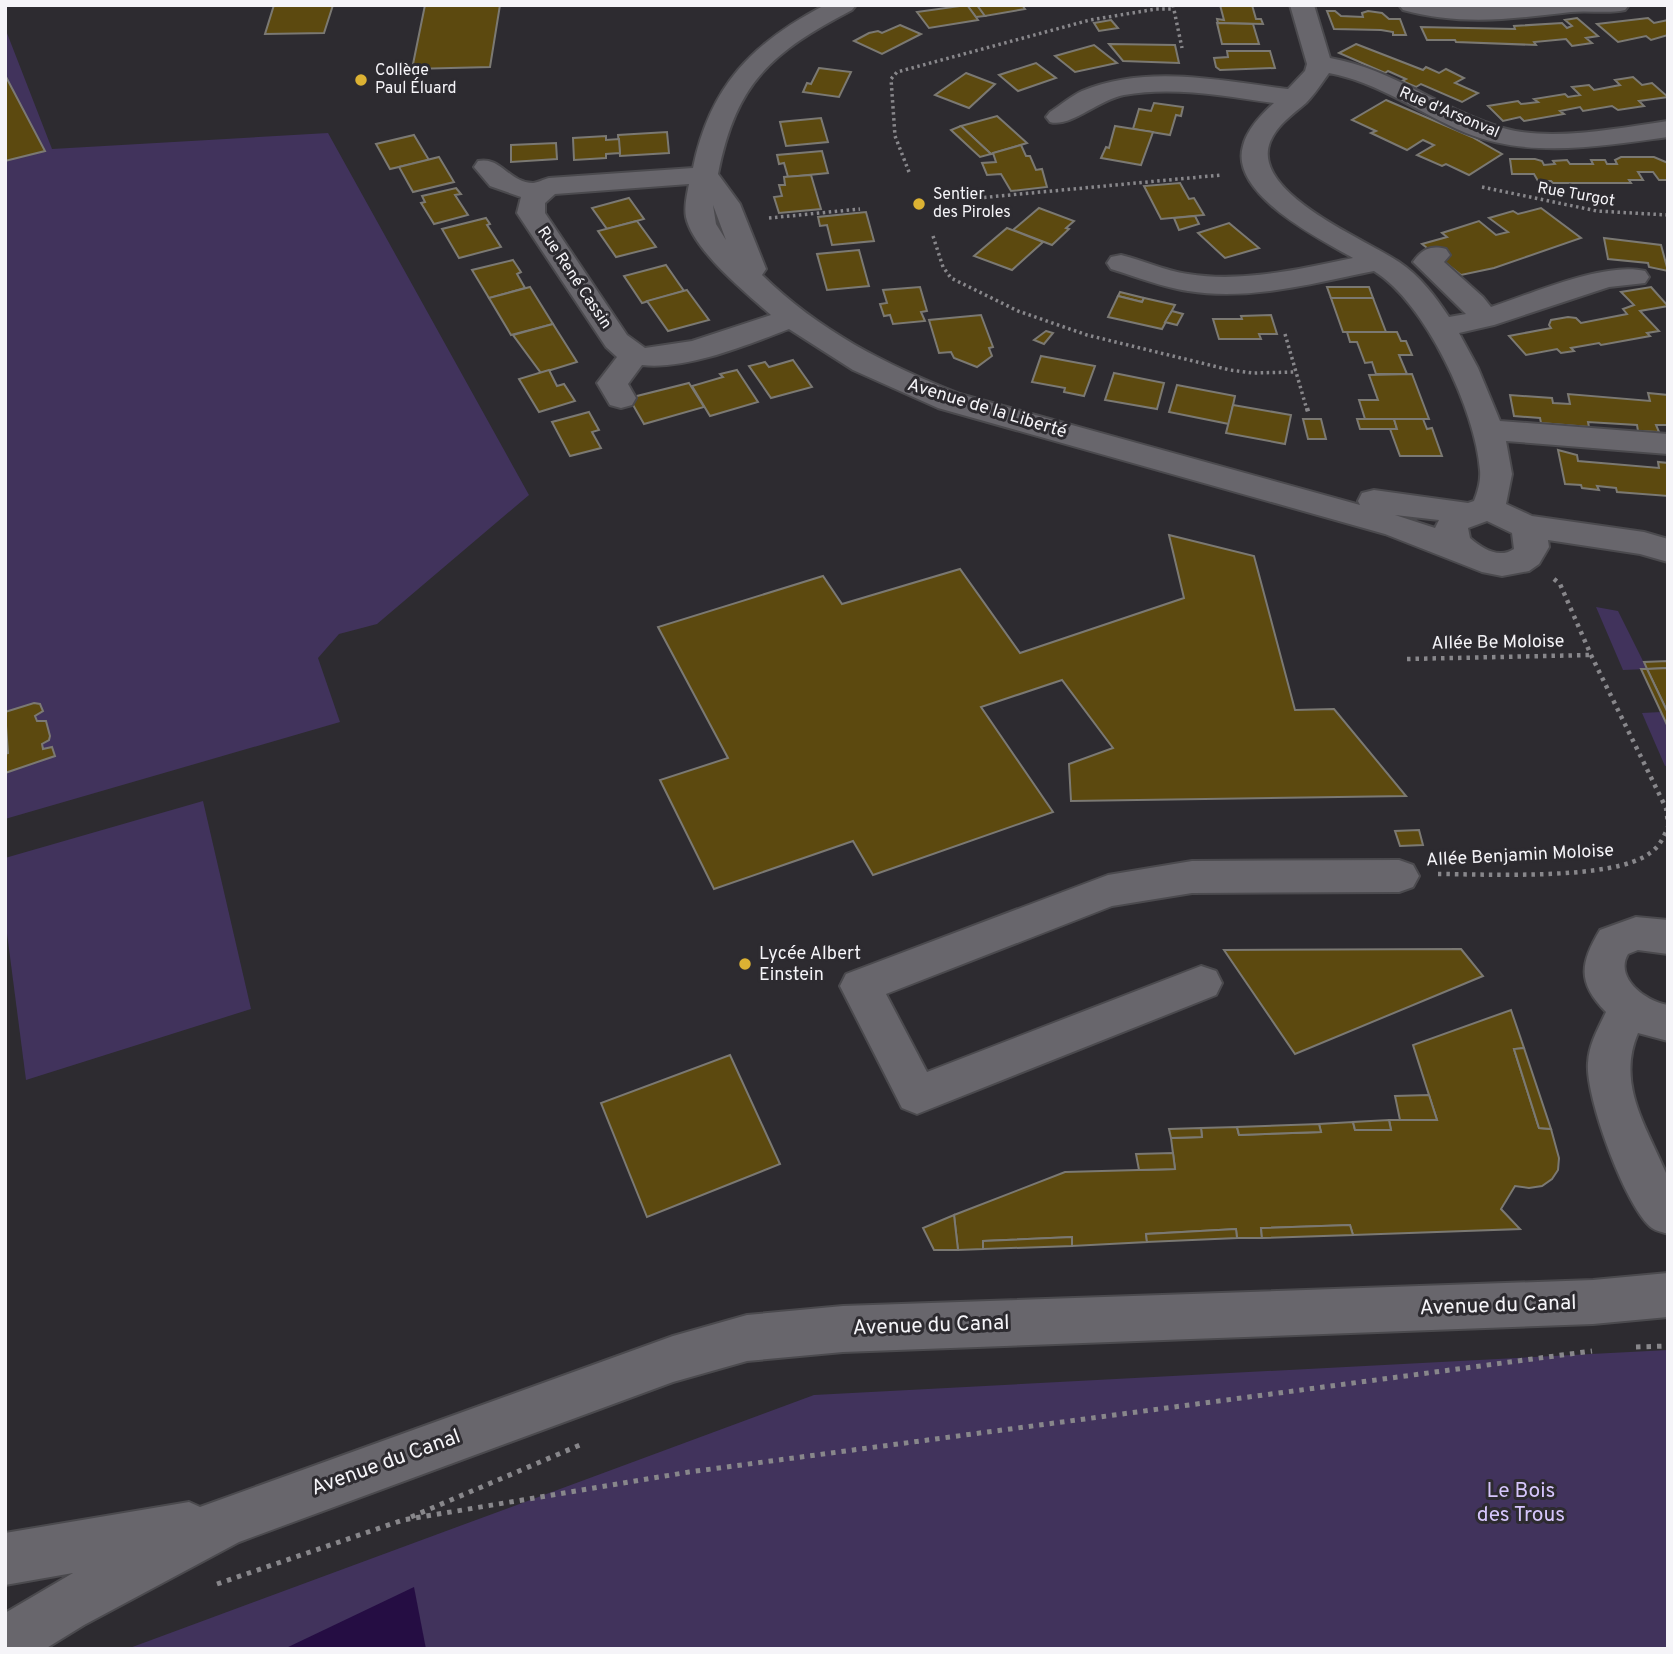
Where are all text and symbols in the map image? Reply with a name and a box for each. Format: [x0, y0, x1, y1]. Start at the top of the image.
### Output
place label: Collège Paul Éluard [375, 61, 456, 99]
marker: Collège Paul Éluard [353, 72, 369, 88]
street label: Rue d'Arsonval [1396, 83, 1502, 143]
street label: Rue Turgot [1536, 178, 1616, 212]
place label: Sentier des Piroles [933, 185, 1011, 223]
marker: Sentier des Piroles [911, 196, 927, 212]
street label: Rue René Cassin [532, 223, 616, 333]
street label: Avenue de la Liberté [905, 374, 1069, 444]
street label: Allée Be Moloise [1431, 630, 1565, 656]
street label: Allée Benjamin Moloise [1425, 840, 1615, 872]
place label: Lycée Albert Einstein [759, 943, 861, 987]
marker: Lycée Albert Einstein [737, 956, 753, 972]
street label: Avenue du Canal [1419, 1290, 1577, 1322]
street label: Avenue du Canal [852, 1310, 1010, 1342]
street label: Avenue du Canal [308, 1423, 464, 1503]
park label: Le Bois des Trous [1477, 1478, 1565, 1529]

